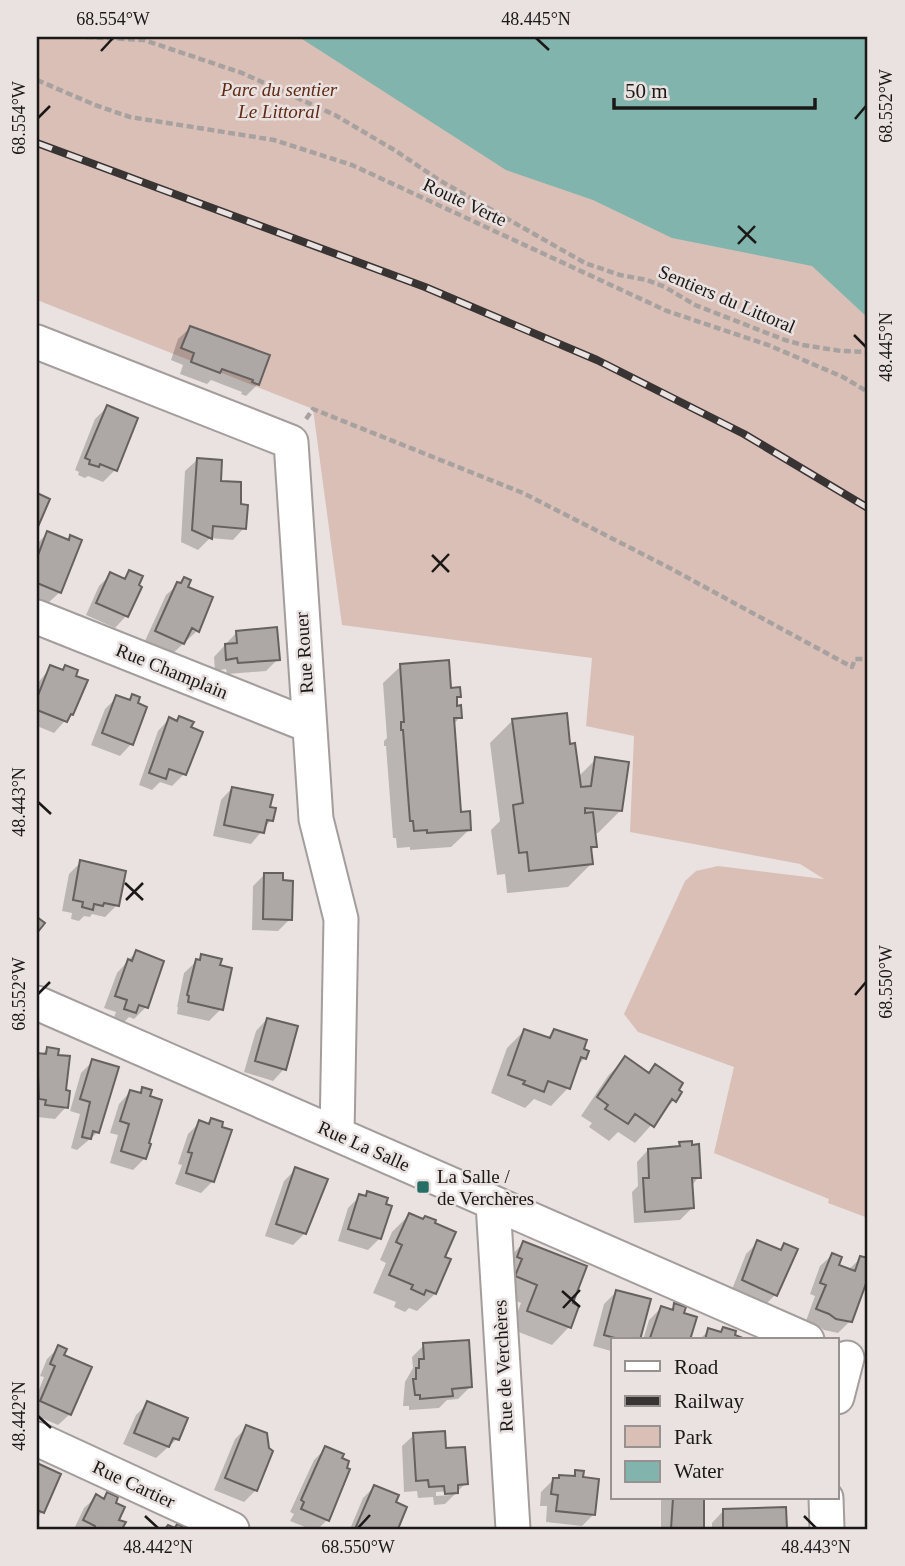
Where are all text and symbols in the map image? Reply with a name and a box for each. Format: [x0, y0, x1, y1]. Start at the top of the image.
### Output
text: 68.554°W [76, 9, 150, 29]
text: 48.445°N [501, 9, 571, 29]
scale bar [614, 66, 816, 110]
text: 68.552°W [876, 69, 896, 143]
park label: Parc du sentier Le Littoral [220, 79, 338, 122]
text: 50 m [625, 79, 668, 103]
text: 68.554°W [9, 81, 29, 155]
street label: Route Verte [420, 173, 510, 231]
street label: Sentiers du Littoral [655, 261, 799, 337]
text: 48.445°N [876, 312, 896, 382]
street label: Rue Rouer [291, 611, 317, 695]
street label: Rue Champlain [113, 639, 231, 703]
text: 48.443°N [9, 767, 29, 837]
text: 68.550°W [876, 945, 896, 1019]
text: 68.552°W [9, 957, 29, 1031]
street label: Rue La Salle [315, 1116, 413, 1176]
place label: La Salle / de Verchères [437, 1166, 534, 1209]
marker: La Salle / de Verchères [415, 1179, 431, 1195]
street label: Rue de Verchères [489, 1299, 517, 1433]
legend [611, 1338, 838, 1500]
text: Road [674, 1355, 719, 1379]
text: 48.442°N [9, 1381, 29, 1451]
text: Railway [674, 1389, 744, 1413]
text: Park [674, 1425, 713, 1449]
street label: Rue Cartier [90, 1456, 179, 1512]
text: Water [674, 1459, 724, 1483]
text: 48.442°N [123, 1537, 193, 1557]
text: 68.550°W [321, 1537, 395, 1557]
text: 48.443°N [781, 1537, 851, 1557]

